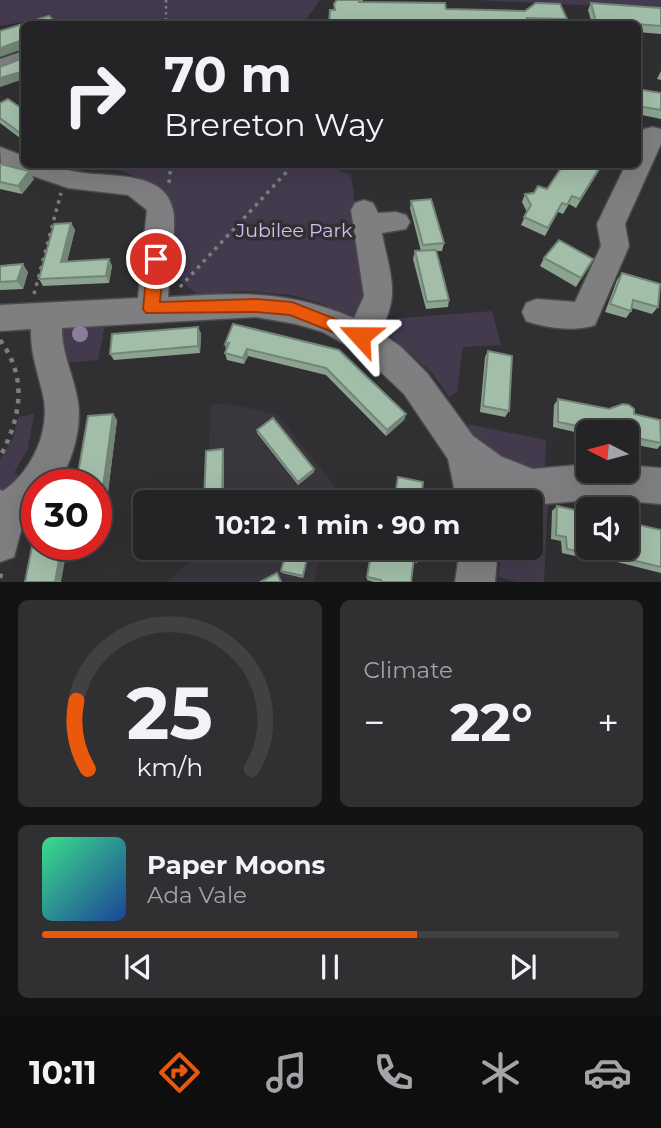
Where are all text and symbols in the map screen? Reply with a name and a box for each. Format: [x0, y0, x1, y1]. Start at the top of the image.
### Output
text: 70 m [164, 45, 292, 104]
icon: right [49, 49, 140, 140]
text: Brereton Way [164, 105, 384, 144]
park label: Jubilee Park [235, 219, 353, 242]
pin [126, 229, 186, 289]
icon: arrive [137, 240, 175, 278]
position arrow [323, 299, 397, 373]
north arrow [576, 420, 639, 483]
map controls [576, 420, 639, 560]
speed limit sign: 30 [21, 469, 112, 560]
button: sound [576, 497, 639, 560]
text: 10:12 · 1 min · 90 m [216, 509, 460, 541]
text: Climate [364, 656, 453, 684]
text: 25 [127, 670, 213, 758]
text: 22° [450, 691, 533, 754]
text: − [364, 699, 385, 746]
text: + [597, 699, 619, 746]
text: km/h [136, 752, 203, 782]
text: Paper Moons [147, 849, 325, 881]
text: Ada Vale [147, 881, 247, 909]
icon: previous [119, 948, 157, 986]
icon: pause [311, 948, 349, 986]
icon: next [504, 948, 542, 986]
icon: directions [155, 1048, 204, 1097]
icon: music [262, 1048, 311, 1097]
icon: phone [369, 1048, 418, 1097]
icon: climate [476, 1048, 525, 1097]
icon: car [583, 1048, 632, 1097]
text: 10:11 [29, 1053, 97, 1092]

